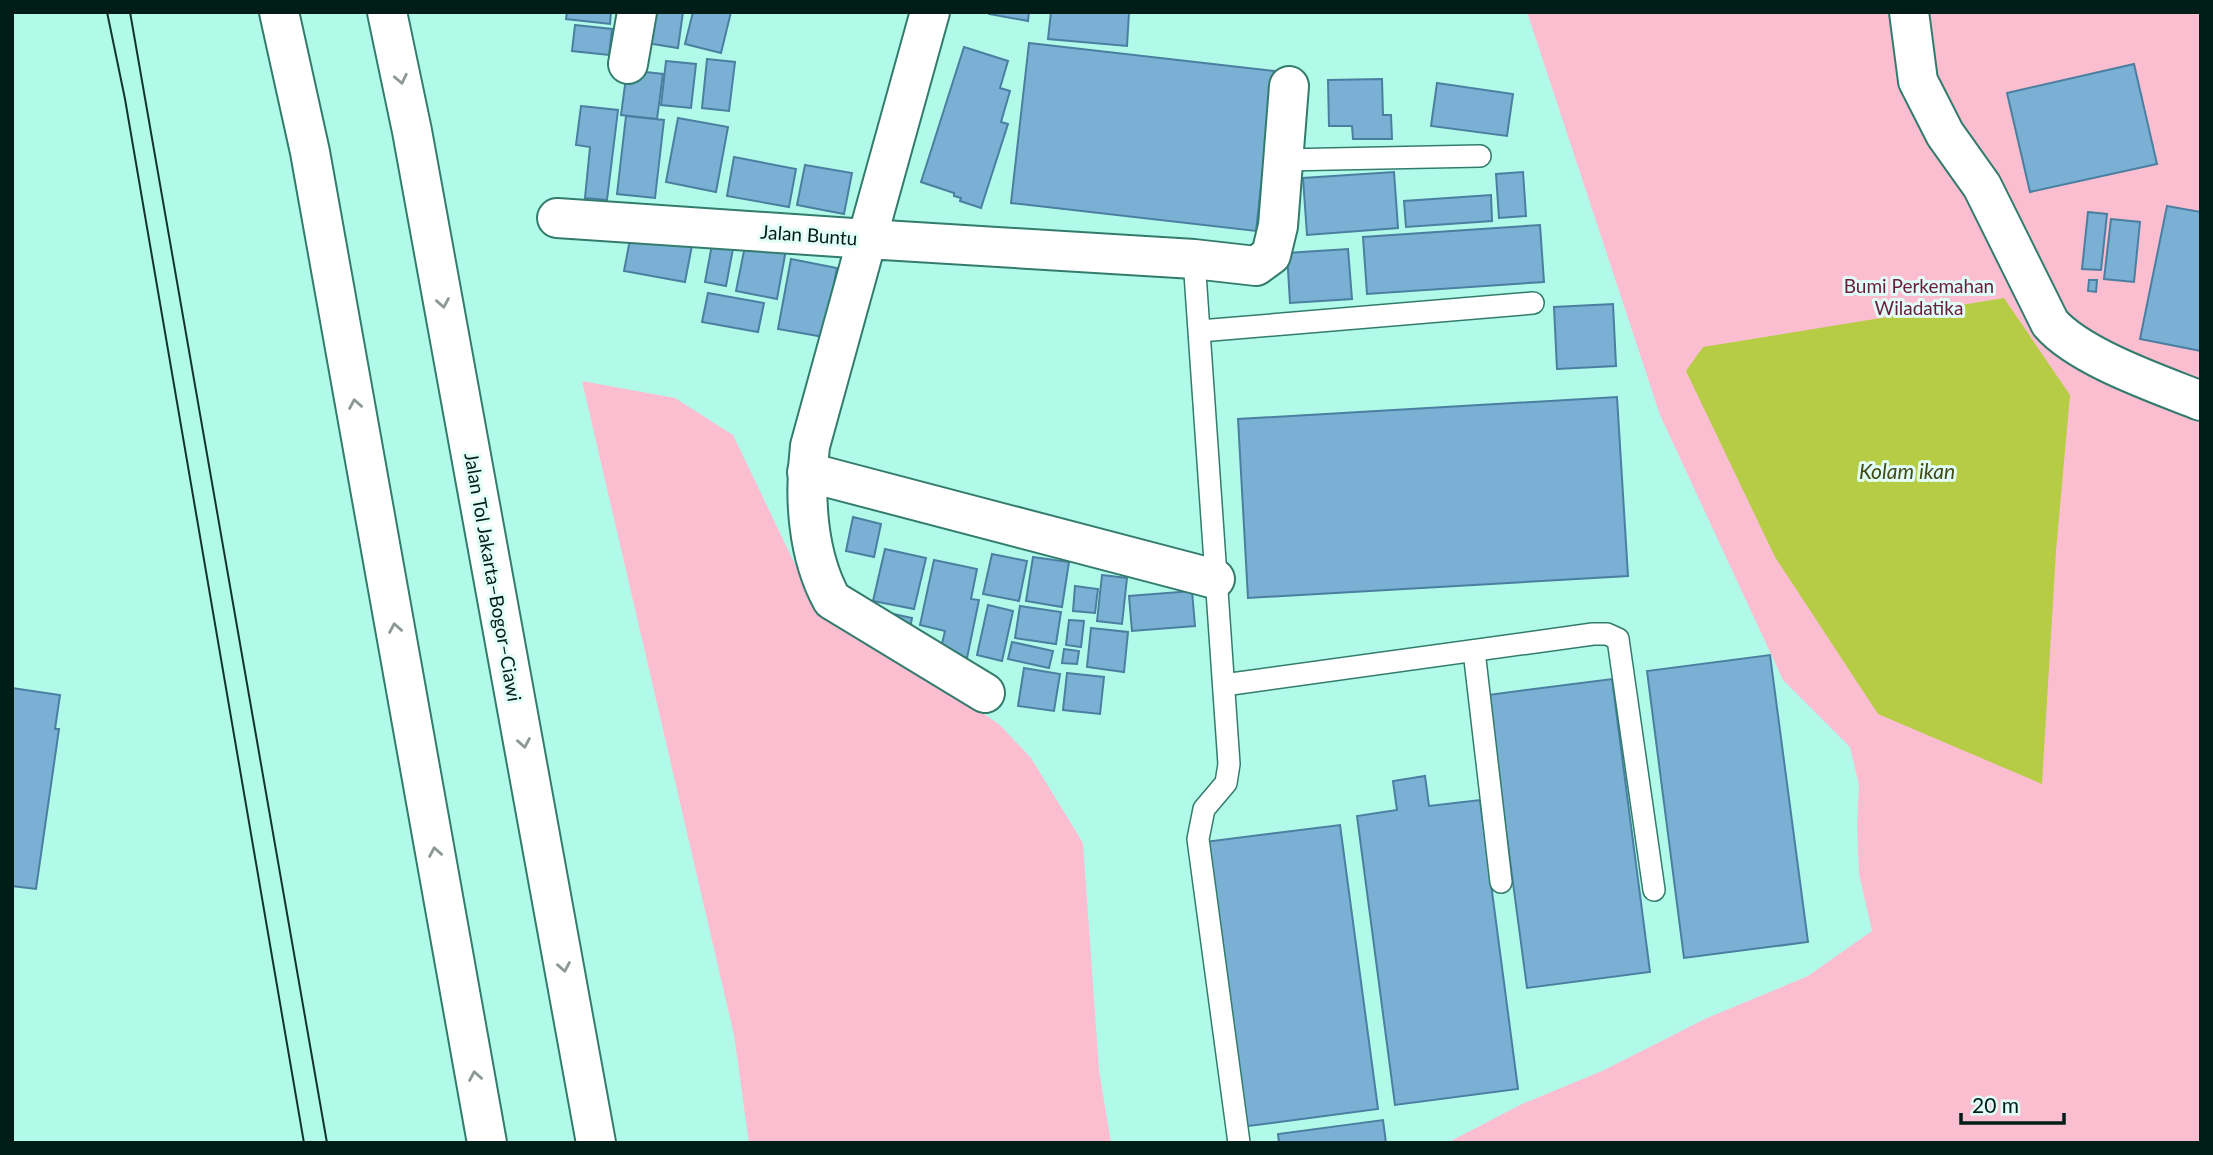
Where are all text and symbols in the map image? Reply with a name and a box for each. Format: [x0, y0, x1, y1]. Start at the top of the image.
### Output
one-way arrow [392, 73, 407, 85]
street label: Jalan Buntu [760, 220, 858, 249]
park label: Bumi Perkemahan Wiladatika [1844, 274, 1994, 319]
one-way arrow [435, 297, 450, 308]
one-way arrow [348, 398, 363, 410]
street label: Jalan Tol Jakarta–Bogor–Ciawi [460, 451, 527, 703]
water label: Kolam ikan [1859, 458, 1955, 483]
one-way arrow [388, 622, 403, 634]
one-way arrow [515, 737, 530, 749]
one-way arrow [428, 846, 443, 858]
one-way arrow [556, 961, 571, 973]
one-way arrow [468, 1070, 483, 1082]
scale bar [1961, 1082, 2064, 1126]
text: 20 m [1972, 1092, 2019, 1117]

